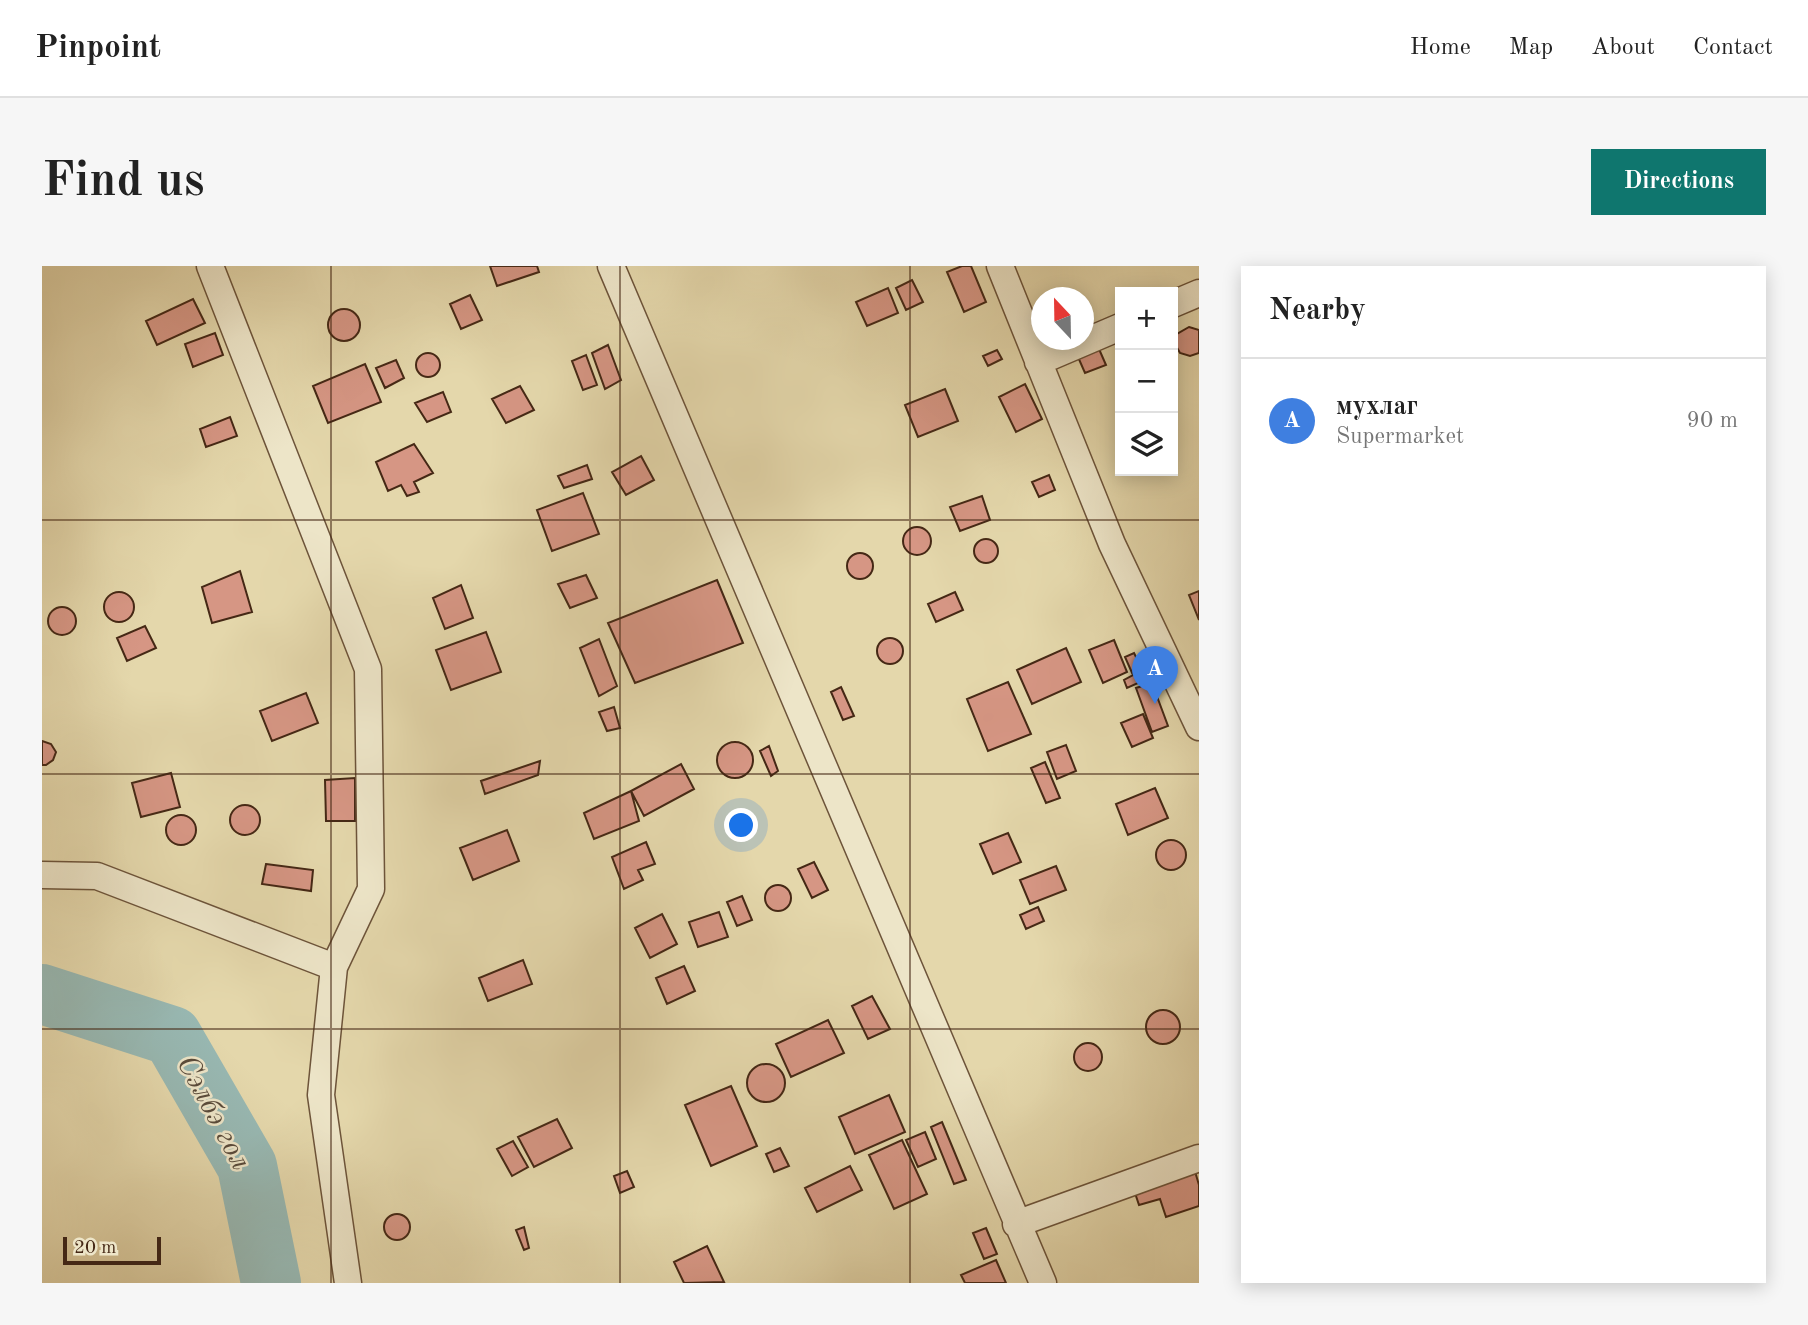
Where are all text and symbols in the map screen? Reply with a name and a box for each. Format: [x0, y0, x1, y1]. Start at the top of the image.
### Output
text: Pinpoint [35, 32, 161, 65]
text: Home [1410, 36, 1471, 60]
text: Map [1509, 36, 1553, 60]
text: About [1591, 36, 1655, 60]
text: Contact [1693, 36, 1773, 60]
button: Directions [1591, 149, 1766, 215]
text: Find us [42, 158, 205, 207]
north arrow [1031, 287, 1094, 350]
map controls [1115, 287, 1178, 476]
button: + [1115, 287, 1178, 350]
text: Nearby [1269, 296, 1366, 326]
button: − [1115, 350, 1178, 413]
text: мухлаг [1336, 394, 1418, 420]
text: A [1283, 409, 1301, 432]
text: 90 m [1687, 409, 1738, 432]
button: layers [1115, 413, 1178, 476]
text: Supermarket [1336, 425, 1464, 448]
pin: A [1132, 646, 1178, 704]
your location [724, 808, 758, 842]
water label: Сэлбэ гол [170, 1051, 256, 1175]
scale bar [63, 1234, 161, 1266]
text: 20 m [74, 1239, 116, 1258]

